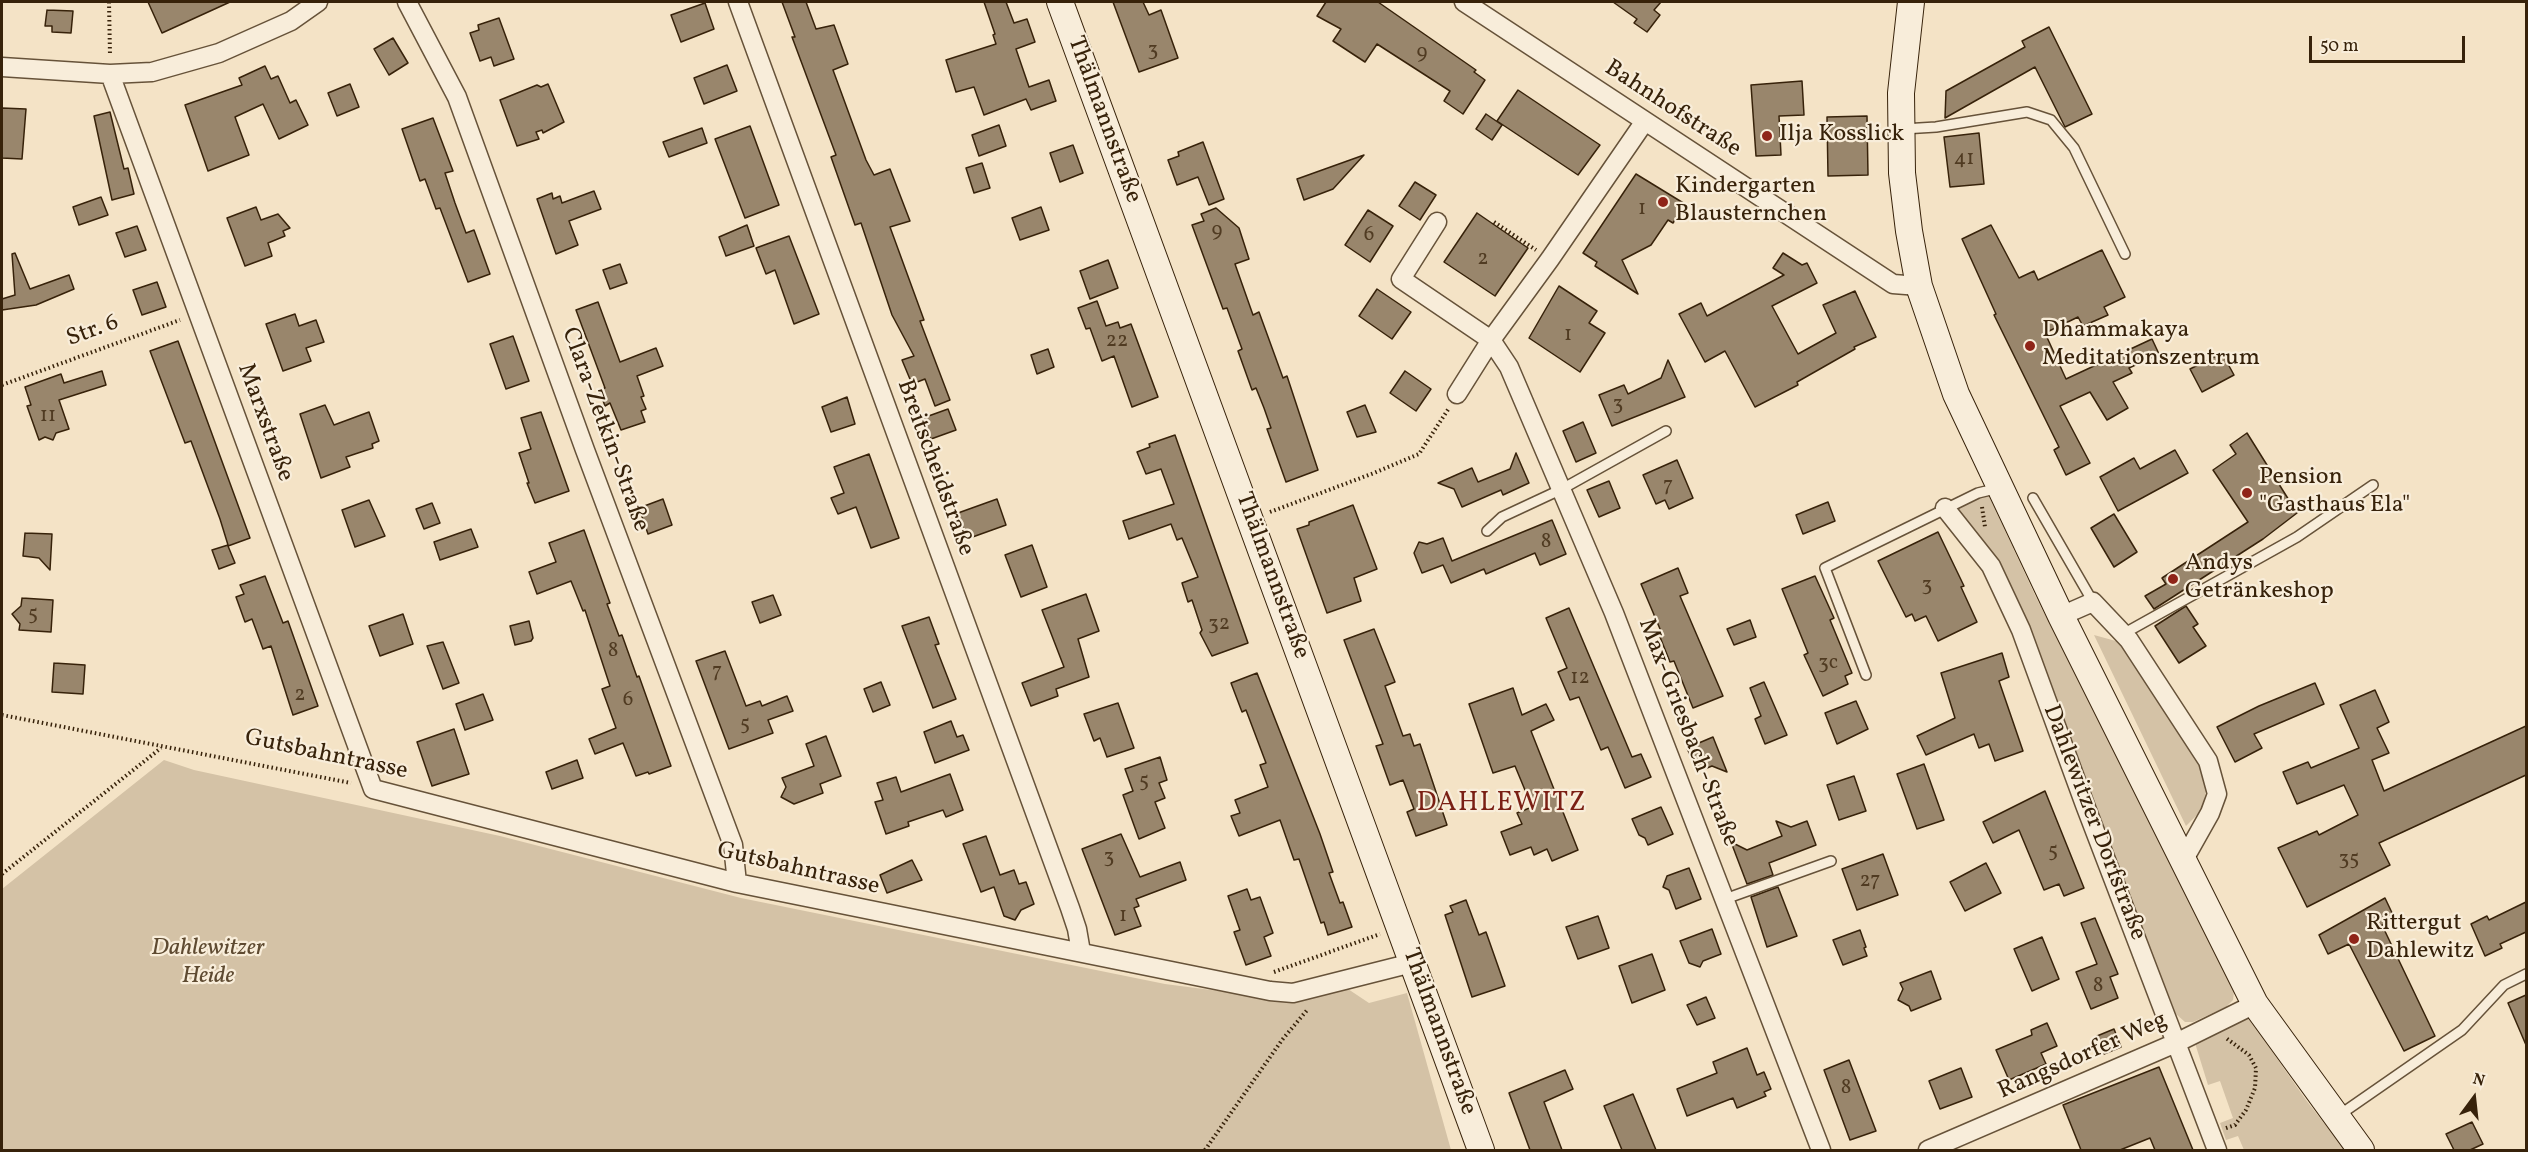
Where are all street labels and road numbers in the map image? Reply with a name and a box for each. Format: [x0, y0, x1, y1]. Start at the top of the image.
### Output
street label: Thälmannstraße [1059, 33, 1147, 207]
street label: Bahnhofstraße [1598, 55, 1746, 165]
street label: Str. 6 [63, 309, 123, 355]
street label: Clara-Zetkin-Straße [554, 324, 654, 536]
street label: Marxstraße [229, 360, 299, 486]
street label: Breitscheidstraße [889, 376, 979, 560]
street label: Thälmannstraße [1227, 489, 1315, 663]
street label: Max-Griesbach-Straße [1630, 615, 1744, 851]
street label: Dahlewitzer Dorfstraße [2035, 701, 2151, 945]
street label: Gutsbahntrasse [242, 725, 410, 787]
street label: Gutsbahntrasse [714, 837, 882, 903]
street label: Thälmannstraße [1394, 945, 1482, 1119]
street label: Rangsdorfer Weg [1994, 1007, 2172, 1107]

